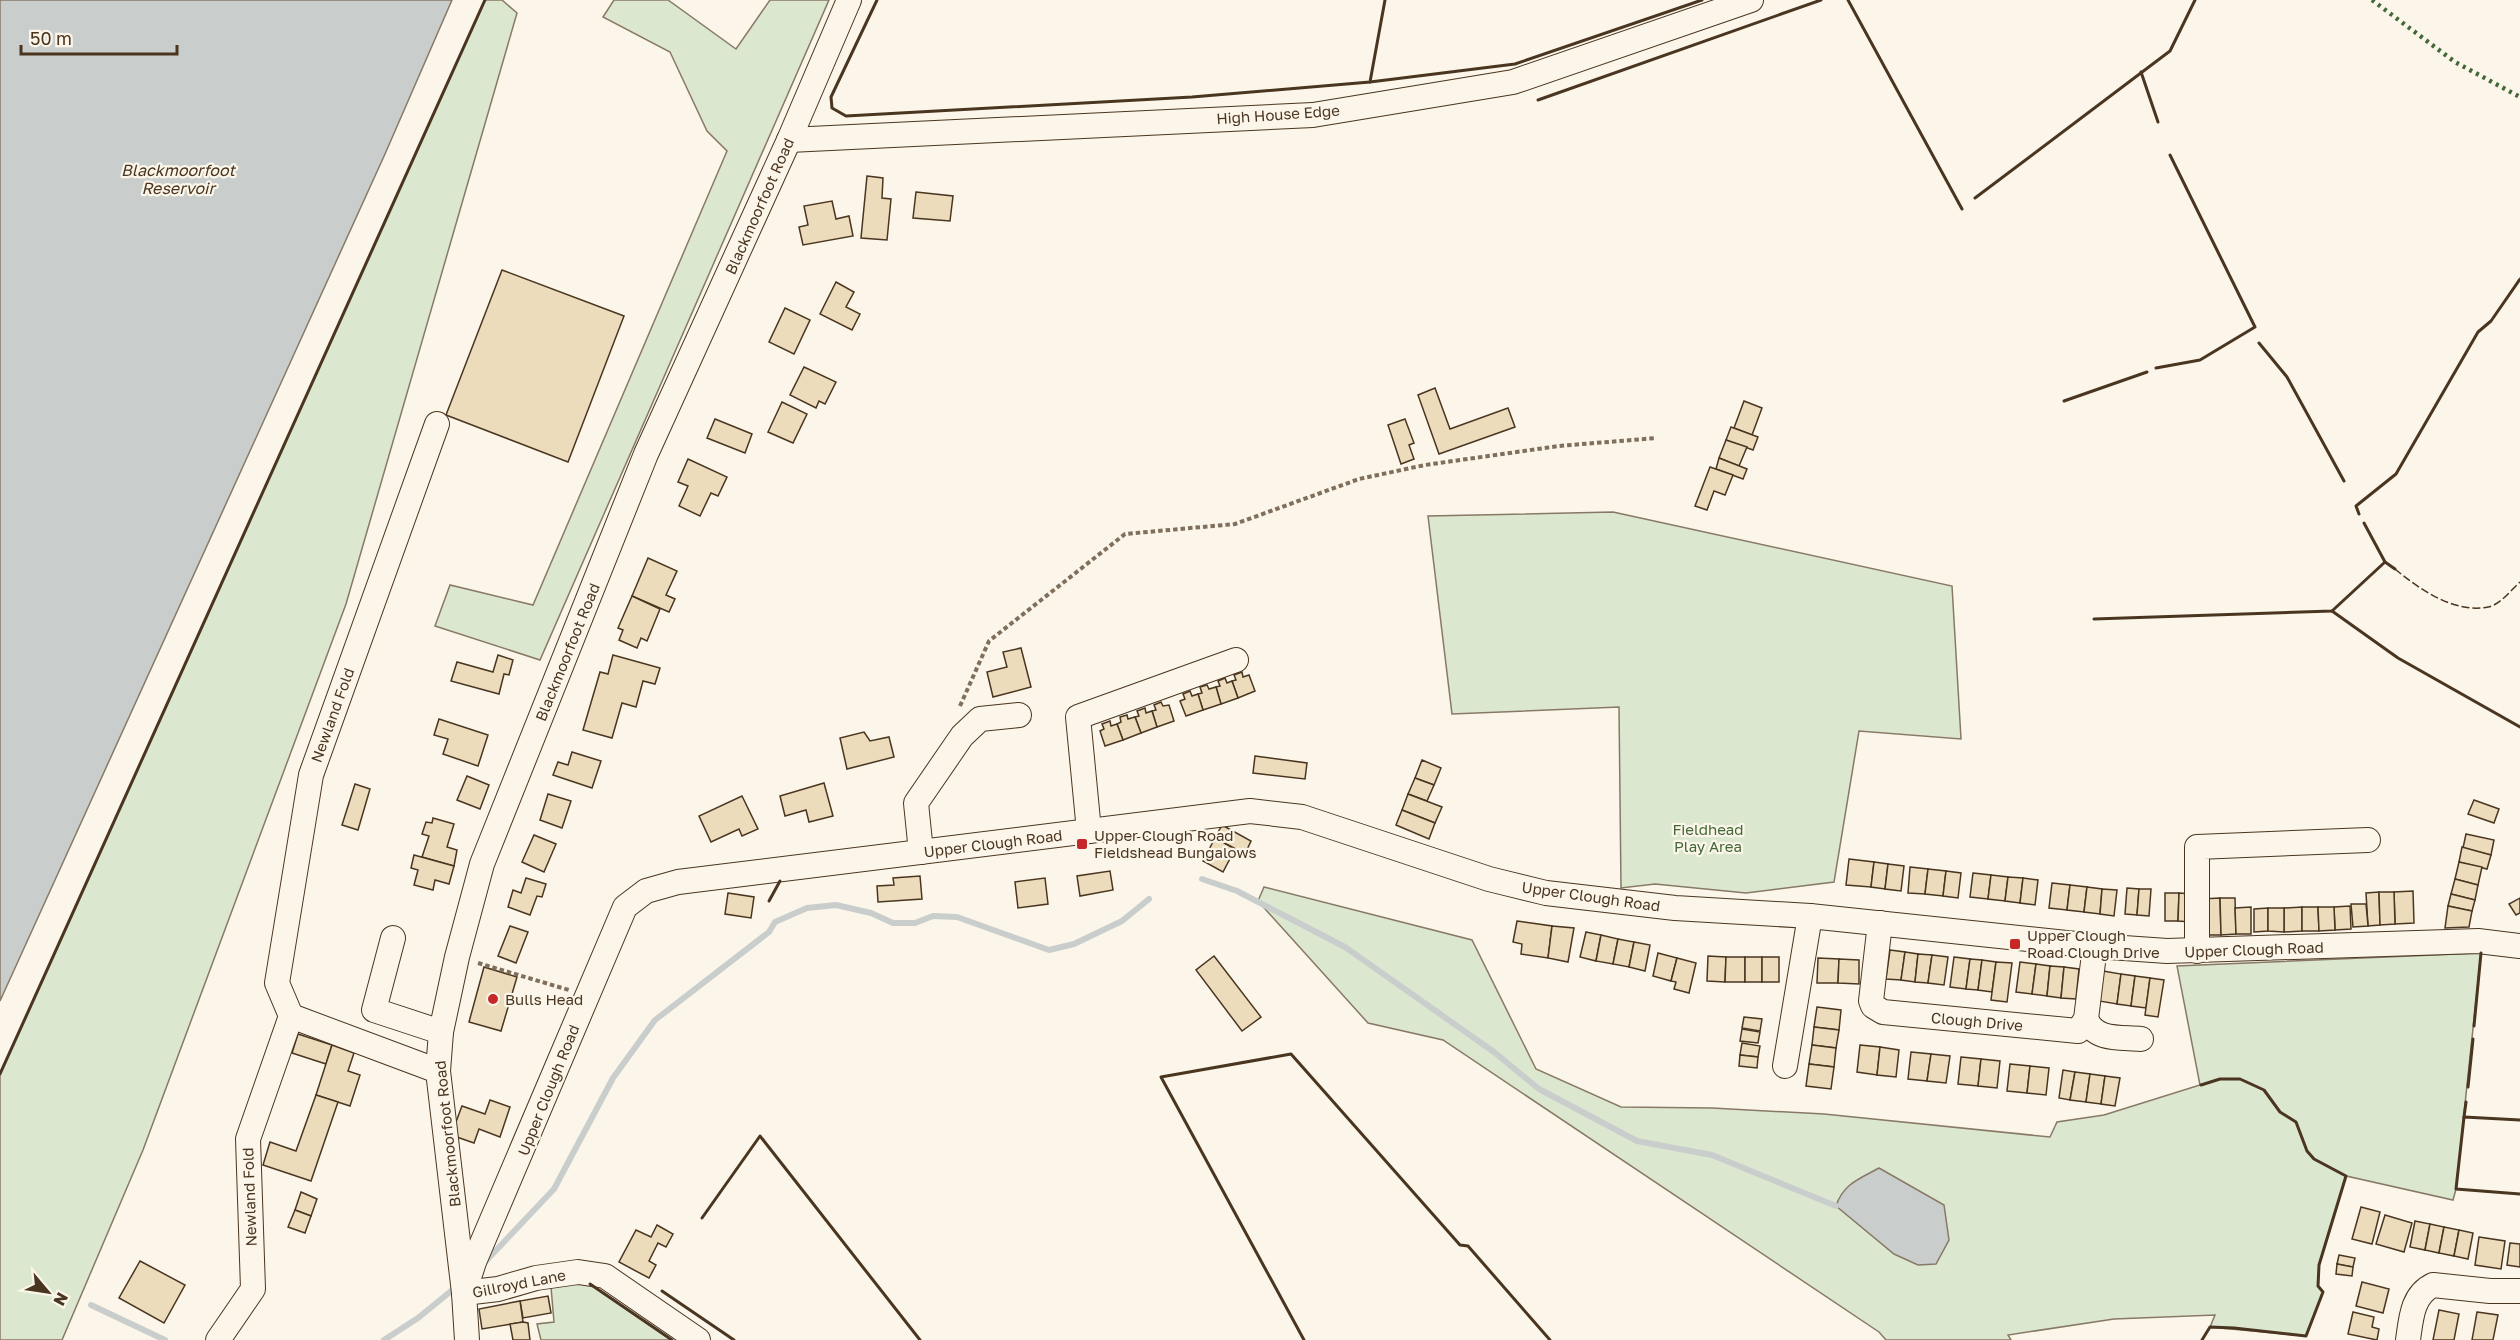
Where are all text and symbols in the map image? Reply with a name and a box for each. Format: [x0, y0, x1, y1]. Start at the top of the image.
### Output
scale bar [21, 18, 177, 56]
text: 50 m [30, 27, 72, 49]
street label: High House Edge [1216, 101, 1341, 127]
street label: Blackmoorfoot Road [721, 135, 797, 277]
water label: Blackmoorfoot Reservoir [121, 160, 237, 198]
street label: Blackmoorfoot Road [531, 580, 603, 724]
street label: Newland Fold [307, 665, 357, 765]
park label: Fieldhead Play Area [1672, 820, 1744, 855]
street label: Upper Clough Road [923, 826, 1063, 860]
place label: Upper Clough Road Fieldshead Bungalows [1094, 826, 1257, 861]
marker: Upper Clough Road Fieldshead Bungalows [1075, 837, 1089, 851]
street label: Upper Clough Road [1521, 877, 1661, 915]
place label: Upper Clough Road Clough Drive [2027, 926, 2160, 961]
marker: Upper Clough Road Clough Drive [2008, 937, 2022, 951]
street label: Upper Clough Road [2184, 938, 2324, 960]
place label: Bulls Head [505, 990, 583, 1008]
marker: Bulls Head [486, 992, 500, 1006]
street label: Clough Drive [1930, 1008, 2024, 1034]
street label: Upper Clough Road [514, 1022, 582, 1158]
street label: Blackmoorfoot Road [430, 1060, 464, 1208]
street label: Newland Fold [238, 1147, 260, 1247]
north arrow [18, 1262, 78, 1322]
street label: Gillroyd Lane [471, 1265, 568, 1301]
text: N [49, 1289, 73, 1309]

